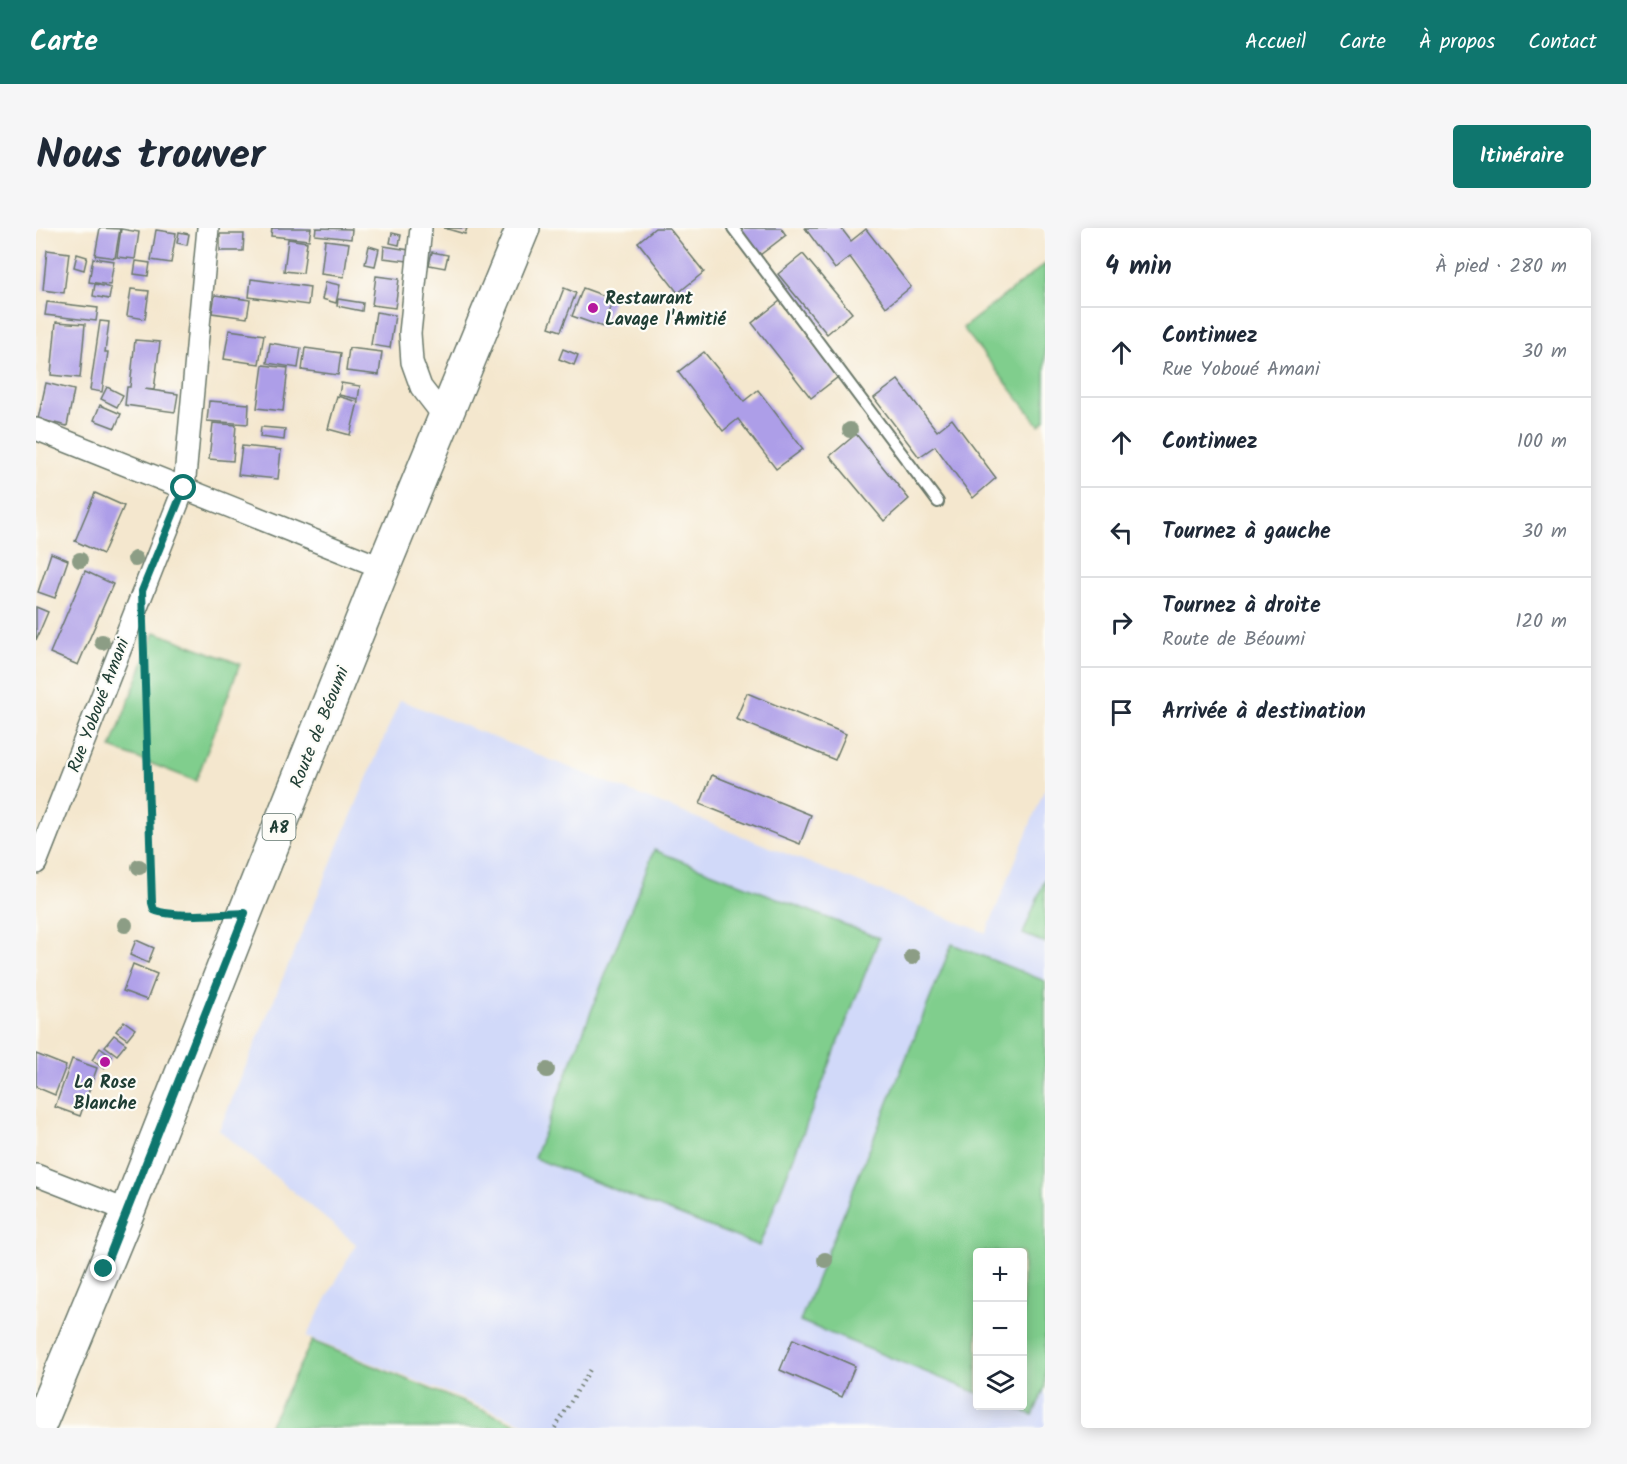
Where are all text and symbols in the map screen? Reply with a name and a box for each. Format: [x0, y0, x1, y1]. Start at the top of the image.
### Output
text: Carte [30, 20, 98, 65]
text: Accueil [1245, 26, 1306, 59]
text: Carte [1339, 26, 1386, 59]
text: À propos [1419, 26, 1495, 59]
text: Contact [1528, 26, 1597, 59]
text: Nous trouver [36, 123, 265, 190]
button: Itinéraire [1453, 125, 1591, 188]
text: 4 min [1105, 246, 1172, 288]
text: À pied · 280 m [1435, 251, 1567, 283]
place label: Restaurant Lavage l'Amitié [605, 285, 726, 335]
marker: Restaurant Lavage l'Amitié [586, 301, 600, 315]
text: Continuez [1162, 319, 1258, 354]
icon: ahead [1105, 336, 1138, 369]
text: 30 m [1522, 336, 1567, 368]
text: Rue Yoboué Amani [1162, 354, 1320, 386]
text: Continuez [1162, 425, 1258, 460]
icon: ahead [1105, 426, 1138, 459]
text: 100 m [1517, 426, 1567, 458]
route start [170, 474, 196, 500]
text: Tournez à gauche [1162, 515, 1331, 550]
icon: left [1105, 516, 1138, 549]
text: 30 m [1522, 516, 1567, 548]
text: Tournez à droite [1162, 589, 1321, 624]
icon: right [1105, 606, 1138, 639]
text: 120 m [1515, 606, 1567, 638]
text: Route de Béoumi [1162, 624, 1305, 656]
street label: Rue Yoboué Amani [60, 633, 139, 777]
street label: Route de Béoumi [283, 662, 358, 793]
text: Arrivée à destination [1162, 695, 1366, 730]
icon: arrive [1105, 696, 1138, 729]
road number: A8 [262, 814, 296, 840]
marker: La Rose Blanche [98, 1055, 112, 1069]
place label: La Rose Blanche [74, 1069, 137, 1119]
map controls [973, 1248, 1027, 1410]
button: + [973, 1248, 1027, 1302]
route end [90, 1255, 116, 1281]
button: − [973, 1302, 1027, 1356]
button: layers [973, 1356, 1027, 1410]

